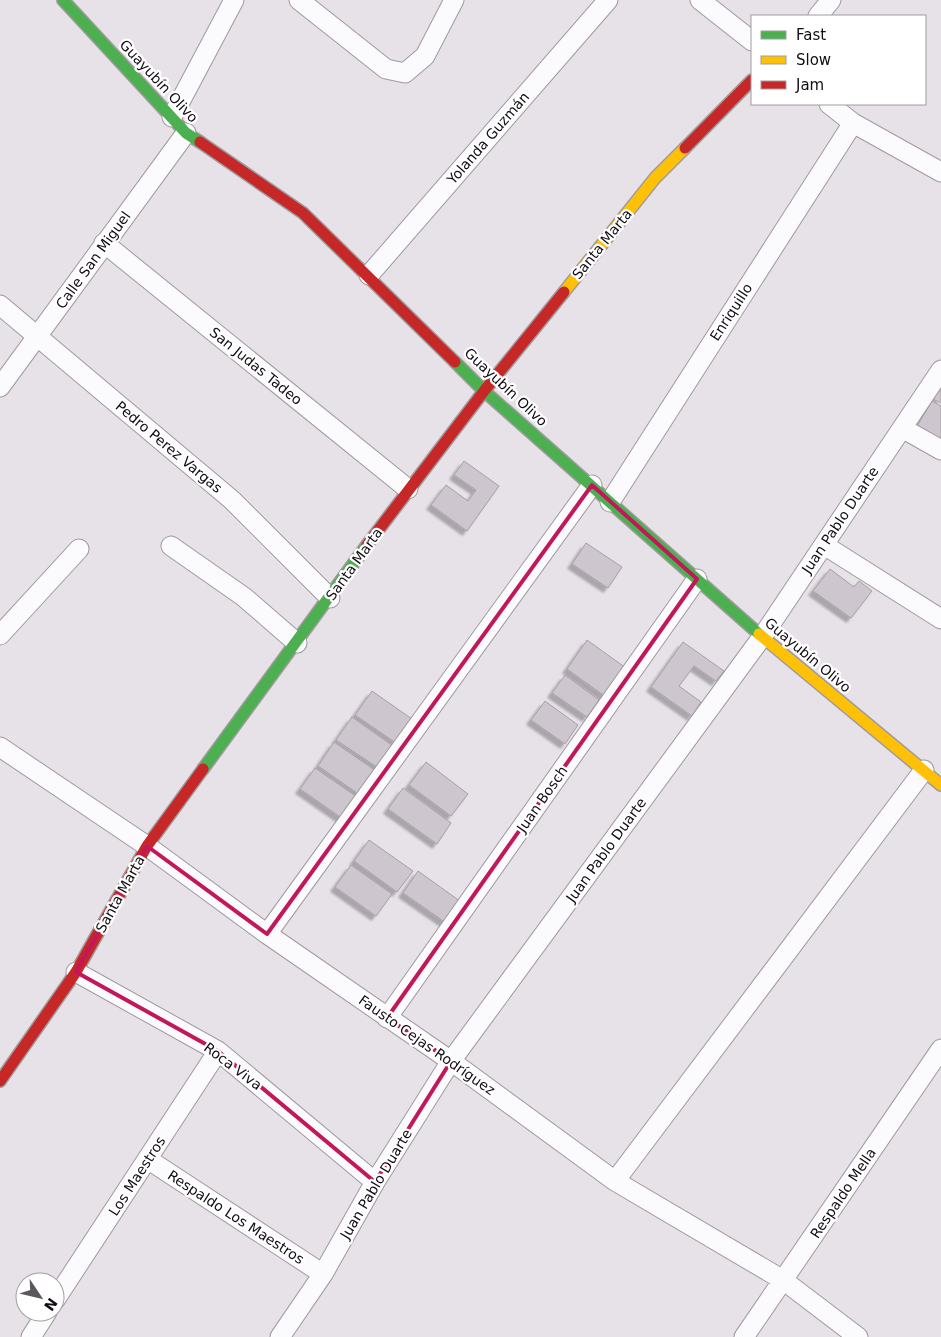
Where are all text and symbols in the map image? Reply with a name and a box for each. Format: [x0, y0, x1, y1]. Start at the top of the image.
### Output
legend [751, 15, 926, 105]
text: Fast [796, 26, 826, 44]
street label: Guayubín Olivo [117, 36, 201, 126]
text: Slow [796, 51, 831, 69]
text: Jam [795, 76, 824, 94]
street label: Yolanda Guzmán [443, 89, 532, 188]
street label: Santa Marta [569, 206, 635, 282]
street label: Calle San Miguel [52, 208, 134, 312]
street label: Enriquillo [706, 280, 756, 344]
street label: San Judas Tadeo [207, 324, 305, 408]
street label: Guayubín Olivo [461, 345, 551, 429]
street label: Pedro Perez Vargas [113, 398, 225, 496]
street label: Juan Pablo Duarte [798, 464, 882, 577]
street label: Santa Marta [322, 525, 386, 603]
street label: Guayubín Olivo [762, 614, 854, 696]
street label: Juan Bosch [513, 763, 571, 836]
street label: Juan Pablo Duarte [562, 795, 649, 906]
street label: Santa Marta [92, 853, 148, 935]
street label: Fausto Cejas Rodríguez [356, 992, 498, 1098]
street label: Roca Viva [201, 1039, 265, 1093]
street label: Juan Pablo Duarte [336, 1126, 415, 1243]
street label: Los Maestros [105, 1133, 169, 1219]
street label: Respaldo Mella [807, 1145, 879, 1241]
street label: Respaldo Los Maestros [165, 1167, 307, 1267]
north arrow [15, 1272, 65, 1322]
text: N [41, 1295, 61, 1314]

